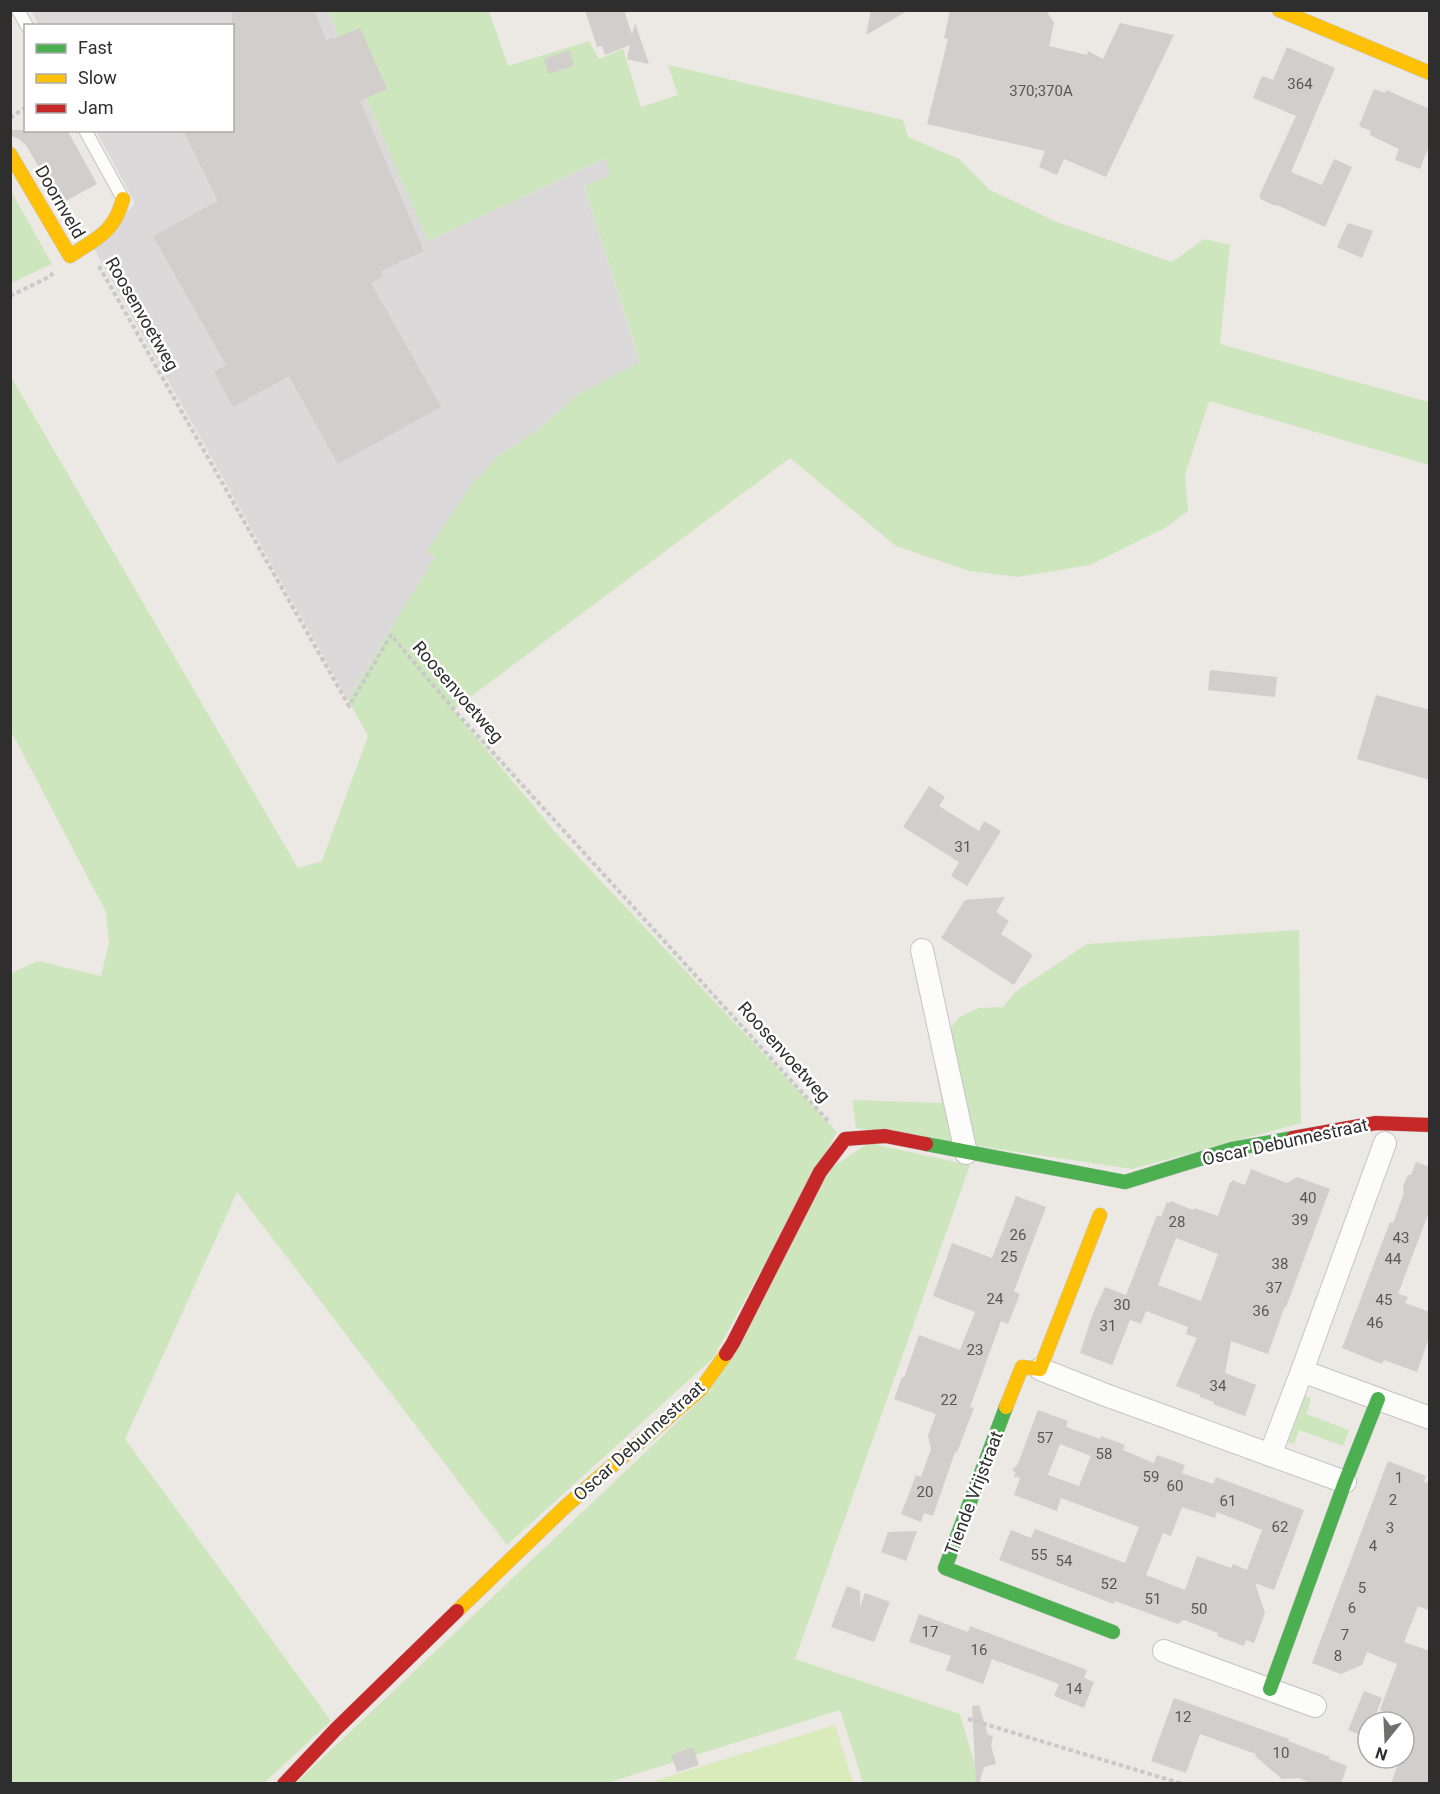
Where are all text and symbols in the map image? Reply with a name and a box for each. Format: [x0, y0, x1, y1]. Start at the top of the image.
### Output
legend [24, 24, 234, 132]
text: Fast [78, 37, 113, 58]
text: Slow [78, 67, 117, 88]
house number: 364 [1287, 75, 1313, 93]
house number: 370;370A [1009, 82, 1073, 100]
text: Jam [78, 97, 114, 118]
street label: Doornveld [31, 161, 90, 242]
street label: Roosenvoetweg [101, 253, 183, 374]
street label: Roosenvoetweg [409, 637, 508, 747]
house number: 31 [955, 838, 971, 856]
street label: Roosenvoetweg [734, 997, 835, 1106]
street label: Oscar Debunnestraat [1200, 1114, 1370, 1169]
house number: 40 [1300, 1189, 1316, 1207]
house number: 39 [1292, 1211, 1308, 1229]
house number: 28 [1169, 1213, 1185, 1231]
house number: 26 [1010, 1226, 1026, 1244]
house number: 43 [1393, 1229, 1409, 1247]
house number: 25 [1001, 1248, 1017, 1266]
house number: 44 [1385, 1250, 1402, 1268]
house number: 38 [1272, 1255, 1288, 1273]
house number: 37 [1266, 1279, 1282, 1297]
house number: 24 [987, 1290, 1004, 1308]
house number: 45 [1376, 1291, 1392, 1309]
house number: 30 [1114, 1296, 1130, 1314]
house number: 36 [1253, 1302, 1269, 1320]
house number: 46 [1367, 1314, 1383, 1332]
house number: 31 [1100, 1317, 1116, 1335]
house number: 23 [967, 1341, 983, 1359]
street label: Oscar Debunnestraat [569, 1376, 708, 1505]
house number: 34 [1210, 1377, 1227, 1395]
house number: 22 [941, 1391, 957, 1409]
street label: Tiende Vrijstraat [940, 1428, 1007, 1558]
house number: 57 [1037, 1429, 1053, 1447]
house number: 58 [1096, 1445, 1112, 1463]
house number: 59 [1143, 1468, 1159, 1486]
house number: 1 [1395, 1469, 1403, 1487]
house number: 60 [1167, 1477, 1183, 1495]
house number: 20 [917, 1483, 933, 1501]
house number: 2 [1389, 1491, 1397, 1509]
house number: 61 [1220, 1492, 1236, 1510]
house number: 62 [1272, 1518, 1288, 1536]
house number: 3 [1386, 1519, 1394, 1537]
house number: 4 [1369, 1537, 1378, 1555]
house number: 55 [1031, 1546, 1047, 1564]
house number: 54 [1056, 1552, 1073, 1570]
house number: 52 [1101, 1575, 1117, 1593]
house number: 5 [1358, 1579, 1366, 1597]
house number: 51 [1145, 1590, 1161, 1608]
house number: 6 [1348, 1599, 1356, 1617]
house number: 50 [1191, 1600, 1207, 1618]
house number: 17 [922, 1623, 938, 1641]
house number: 7 [1341, 1626, 1349, 1644]
house number: 16 [971, 1641, 987, 1659]
house number: 8 [1334, 1647, 1342, 1665]
house number: 14 [1066, 1680, 1083, 1698]
house number: 12 [1175, 1708, 1191, 1726]
north arrow [1356, 1710, 1416, 1770]
text: N [1373, 1743, 1390, 1765]
house number: 10 [1273, 1744, 1289, 1762]

